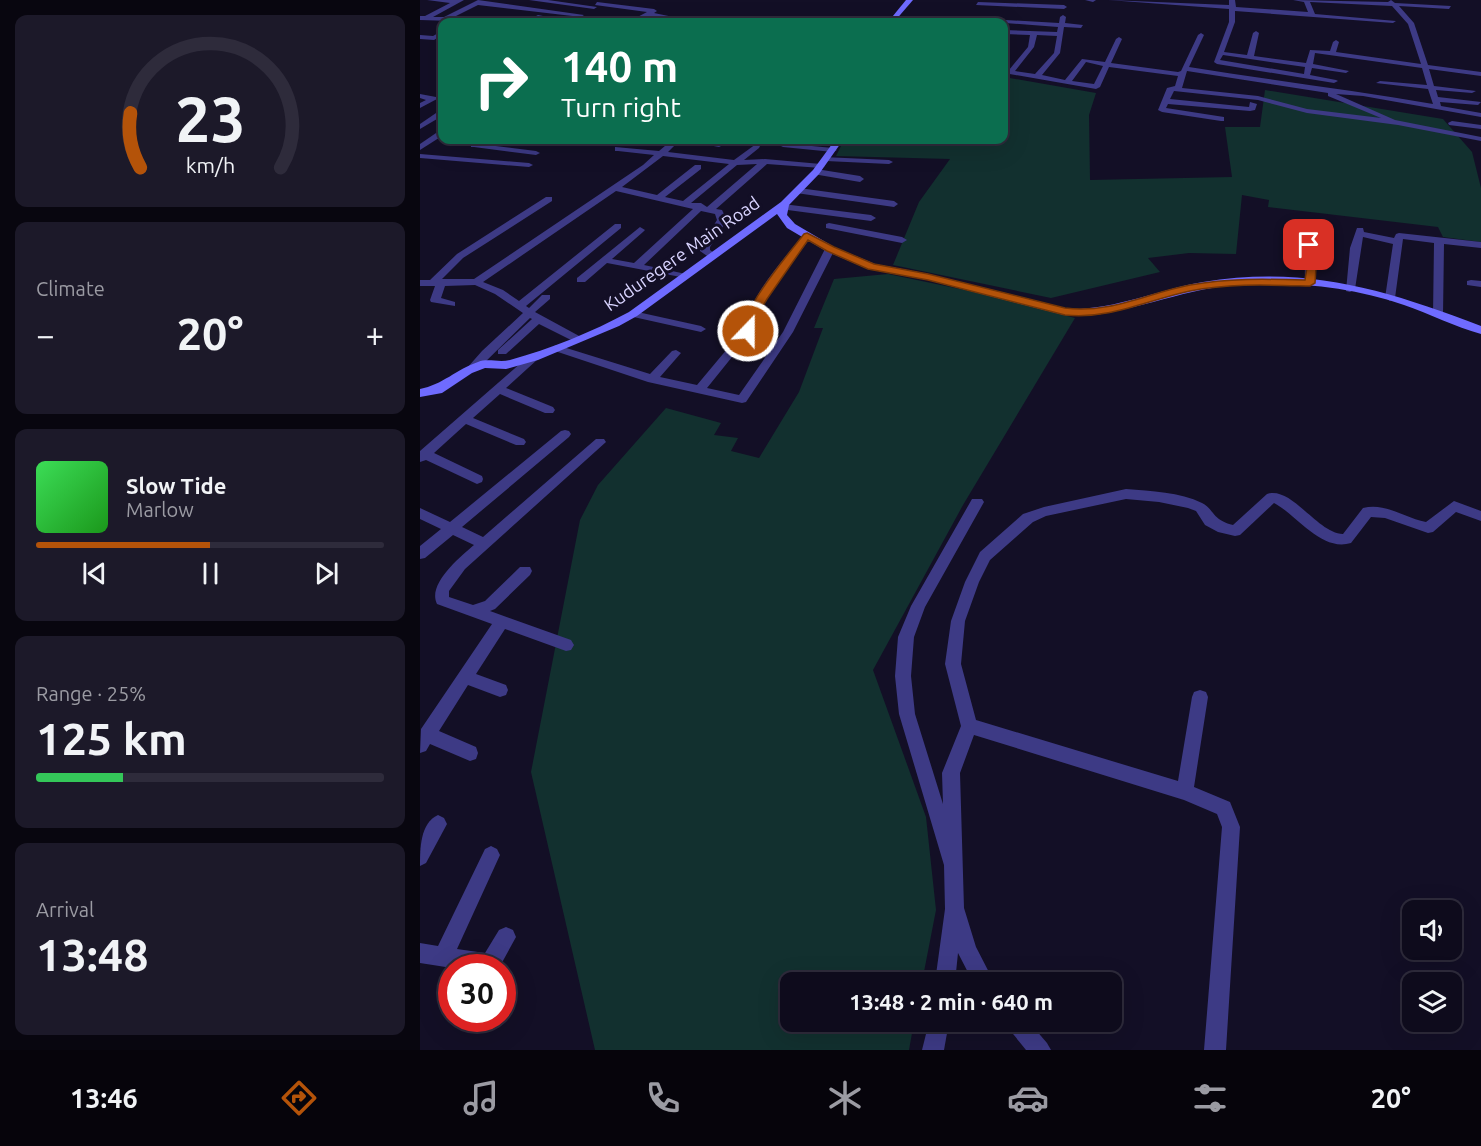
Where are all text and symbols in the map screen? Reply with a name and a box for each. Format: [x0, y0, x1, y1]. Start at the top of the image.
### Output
icon: right [462, 42, 540, 120]
text: 140 m [561, 43, 678, 90]
text: 23 [175, 84, 245, 154]
text: Turn right [561, 92, 681, 122]
text: km/h [185, 153, 235, 177]
street label: Kuduregere Main Road [600, 192, 763, 314]
pin [1283, 219, 1334, 270]
icon: arrive [1292, 228, 1325, 261]
text: Climate [36, 277, 105, 300]
position arrow [716, 299, 780, 363]
text: 20° [177, 308, 243, 359]
text: − [36, 316, 55, 353]
text: + [365, 316, 384, 353]
text: Slow Tide [126, 473, 226, 498]
text: Marlow [126, 498, 194, 521]
icon: previous [78, 557, 111, 590]
icon: pause [194, 557, 227, 590]
icon: next [310, 557, 343, 590]
text: Range · 25% [36, 682, 146, 705]
text: 125 km [36, 713, 187, 764]
text: Arrival [36, 898, 94, 921]
map controls [1402, 900, 1462, 1032]
button: sound [1402, 900, 1462, 960]
text: 13:48 [36, 929, 149, 980]
speed limit sign: 30 [438, 954, 516, 1032]
button: layers [1402, 972, 1462, 1032]
text: 13:48 · 2 min · 640 m [849, 989, 1053, 1014]
icon: directions [278, 1077, 320, 1119]
icon: music [460, 1077, 502, 1119]
icon: phone [642, 1077, 684, 1119]
icon: climate [824, 1077, 866, 1119]
icon: car [1007, 1077, 1049, 1119]
icon: filters [1189, 1077, 1231, 1119]
text: 13:46 [70, 1083, 138, 1113]
text: 20° [1371, 1083, 1411, 1113]

